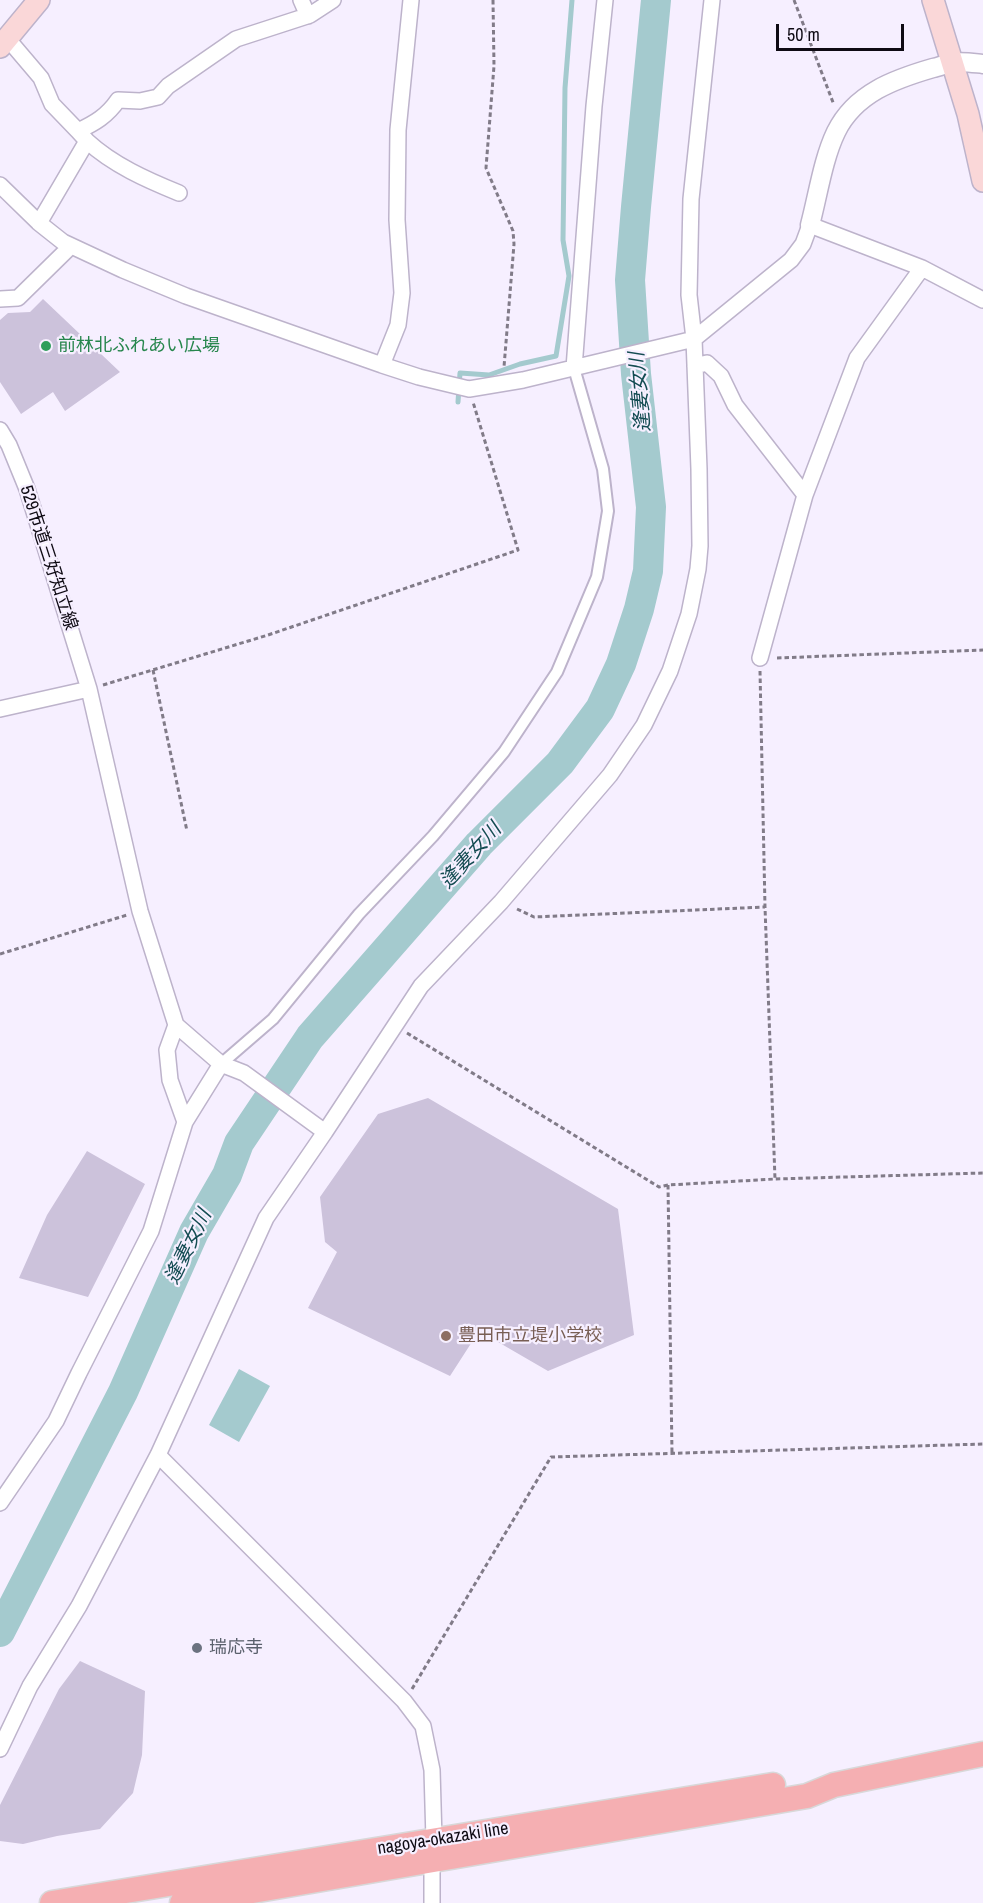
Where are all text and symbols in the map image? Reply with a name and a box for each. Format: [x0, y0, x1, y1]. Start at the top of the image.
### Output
scale bar [779, 12, 906, 50]
text: 50 m [787, 22, 820, 47]
place label: 前林北ふれあい広場 [58, 335, 220, 357]
marker: 前林北ふれあい広場 [39, 339, 53, 353]
water label: 逢妻女川 [626, 351, 656, 433]
street label: 529市道三好知立線 [14, 483, 82, 633]
water label: 逢妻女川 [435, 818, 507, 894]
water label: 逢妻女川 [161, 1206, 217, 1288]
place label: 豊田市立堤小学校 [458, 1325, 602, 1347]
marker: 豊田市立堤小学校 [439, 1329, 453, 1343]
place label: 瑞応寺 [209, 1637, 263, 1659]
marker: 瑞応寺 [190, 1641, 204, 1655]
street label: nagoya-okazaki line [376, 1818, 510, 1860]

